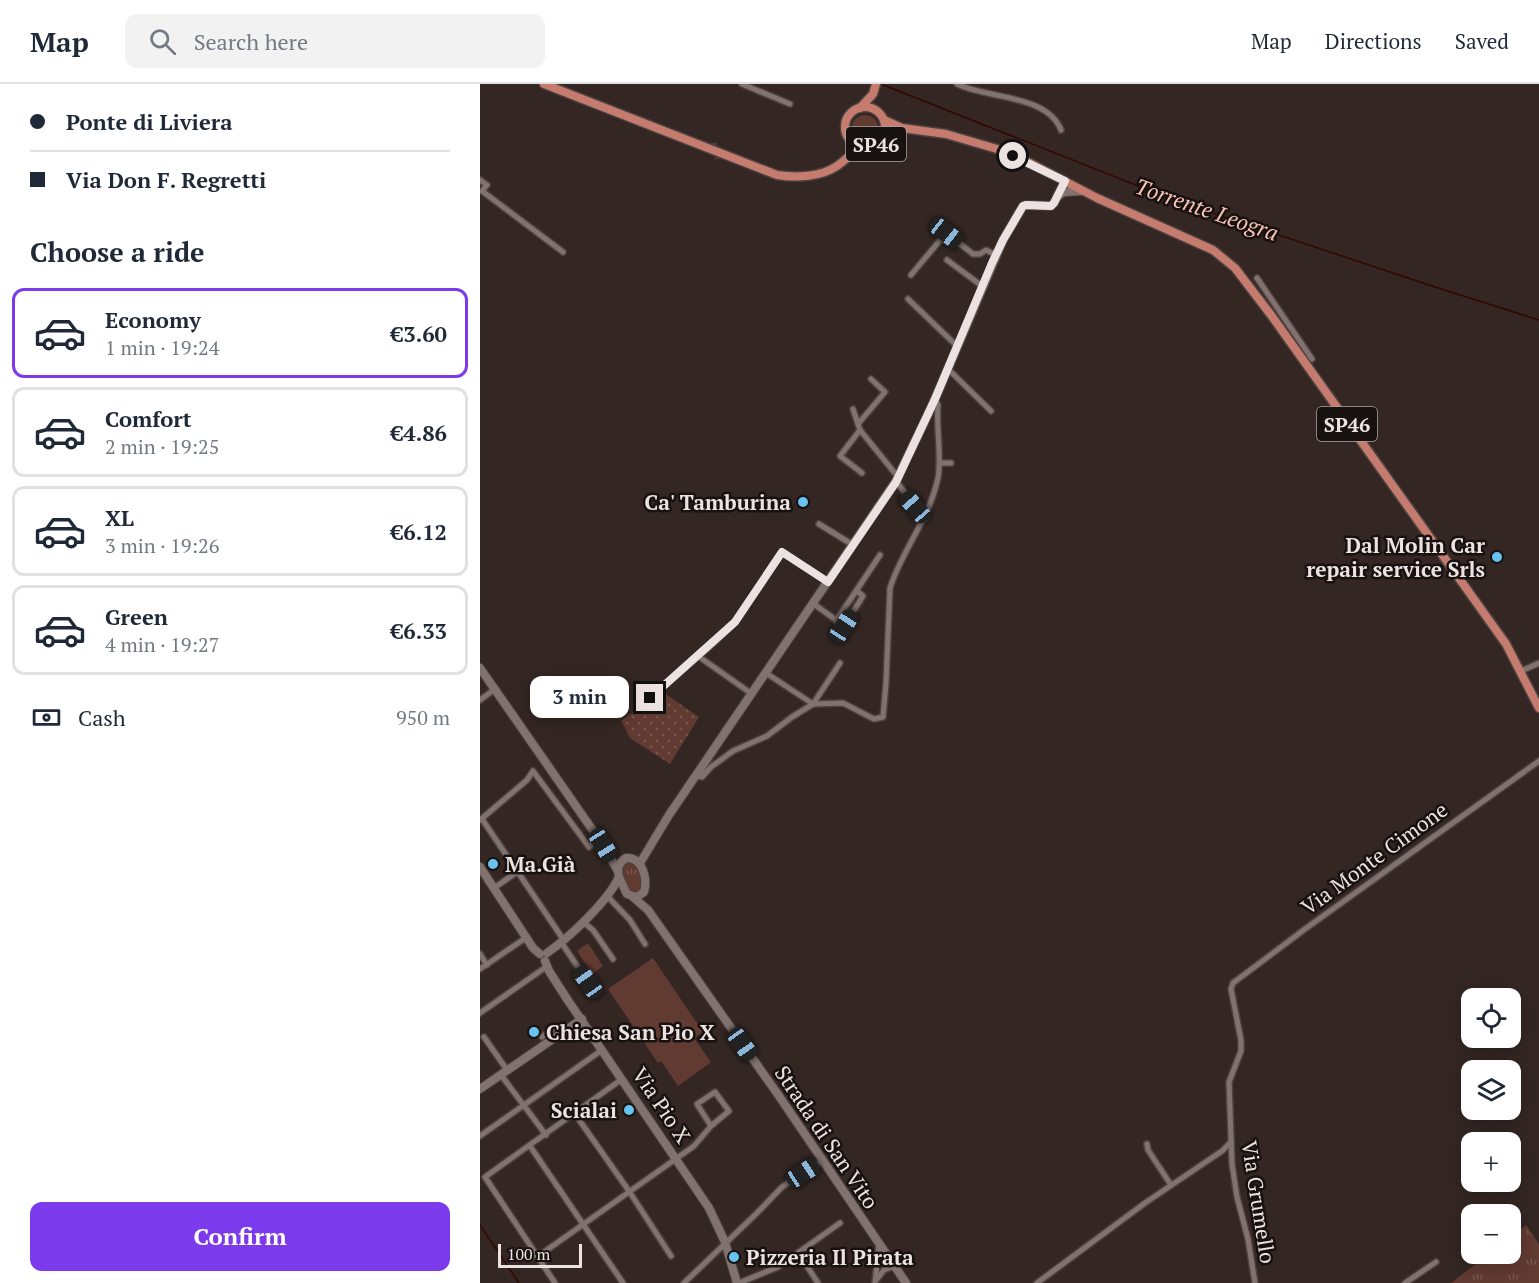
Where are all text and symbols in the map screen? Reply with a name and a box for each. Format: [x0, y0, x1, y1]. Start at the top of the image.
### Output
search box [125, 14, 545, 68]
text: Map [30, 23, 89, 60]
icon: search [146, 25, 179, 58]
text: Search here [194, 27, 308, 56]
text: Map [1251, 27, 1292, 55]
text: Directions [1325, 27, 1422, 55]
text: Saved [1455, 27, 1509, 55]
text: Ponte di Liviera [66, 107, 232, 136]
road number: SP46 [846, 127, 906, 161]
route start [999, 142, 1026, 169]
text: Via Don F. Regretti [66, 165, 266, 194]
water label: Torrente Leogra [1132, 171, 1282, 247]
car [926, 215, 966, 251]
text: Choose a ride [30, 234, 205, 270]
text: Economy [105, 305, 201, 334]
icon: car [33, 306, 87, 360]
text: €3.60 [391, 319, 447, 348]
text: 1 min · 19:24 [105, 334, 219, 361]
text: Comfort [105, 404, 191, 433]
icon: car [33, 405, 87, 459]
road number: SP46 [1317, 407, 1377, 441]
text: €4.86 [391, 418, 447, 447]
text: 2 min · 19:25 [105, 433, 219, 460]
place label: Ca' Tamburina [645, 488, 791, 516]
car [896, 488, 934, 526]
marker: Ca' Tamburina [796, 495, 810, 509]
text: XL [105, 503, 134, 532]
icon: car [33, 504, 87, 558]
text: €6.12 [391, 517, 447, 546]
place label: Dal Molin Car repair service Srls [1306, 531, 1485, 583]
text: 3 min · 19:26 [105, 532, 219, 559]
marker: Dal Molin Car repair service Srls [1490, 550, 1504, 564]
text: Green [105, 602, 168, 631]
icon: car [33, 603, 87, 657]
car [827, 606, 861, 646]
text: €6.33 [391, 616, 447, 645]
text: 4 min · 19:27 [105, 631, 219, 658]
callout: 3 min [530, 677, 629, 719]
text: 3 min [552, 683, 607, 710]
route end [636, 684, 663, 711]
icon: cash [30, 701, 63, 734]
text: Cash [78, 703, 126, 732]
text: 950 m [396, 704, 450, 731]
street label: Via Monte Cimone [1295, 795, 1453, 921]
car [586, 825, 620, 865]
place label: Ma.Già [505, 850, 576, 878]
marker: Ma.Già [486, 857, 500, 871]
car [570, 962, 606, 1002]
map controls [1461, 988, 1521, 1264]
button: locate [1461, 988, 1521, 1048]
place label: Chiesa San Pio X [546, 1018, 715, 1046]
car [724, 1024, 760, 1064]
marker: Chiesa San Pio X [527, 1025, 541, 1039]
street label: Strada di San Vito [769, 1060, 885, 1214]
button: layers [1461, 1060, 1521, 1120]
street label: Via Pio X [626, 1062, 698, 1148]
place label: Scialai [551, 1096, 617, 1124]
marker: Scialai [622, 1103, 636, 1117]
button: + [1461, 1132, 1521, 1192]
street label: Via Grumello [1235, 1139, 1283, 1265]
car [783, 1156, 823, 1190]
button: Confirm [30, 1202, 450, 1271]
button: − [1461, 1204, 1521, 1264]
scale bar [498, 1241, 582, 1268]
text: 100 m [507, 1243, 550, 1265]
place label: Pizzeria Il Pirata [746, 1243, 914, 1271]
marker: Pizzeria Il Pirata [727, 1250, 741, 1264]

